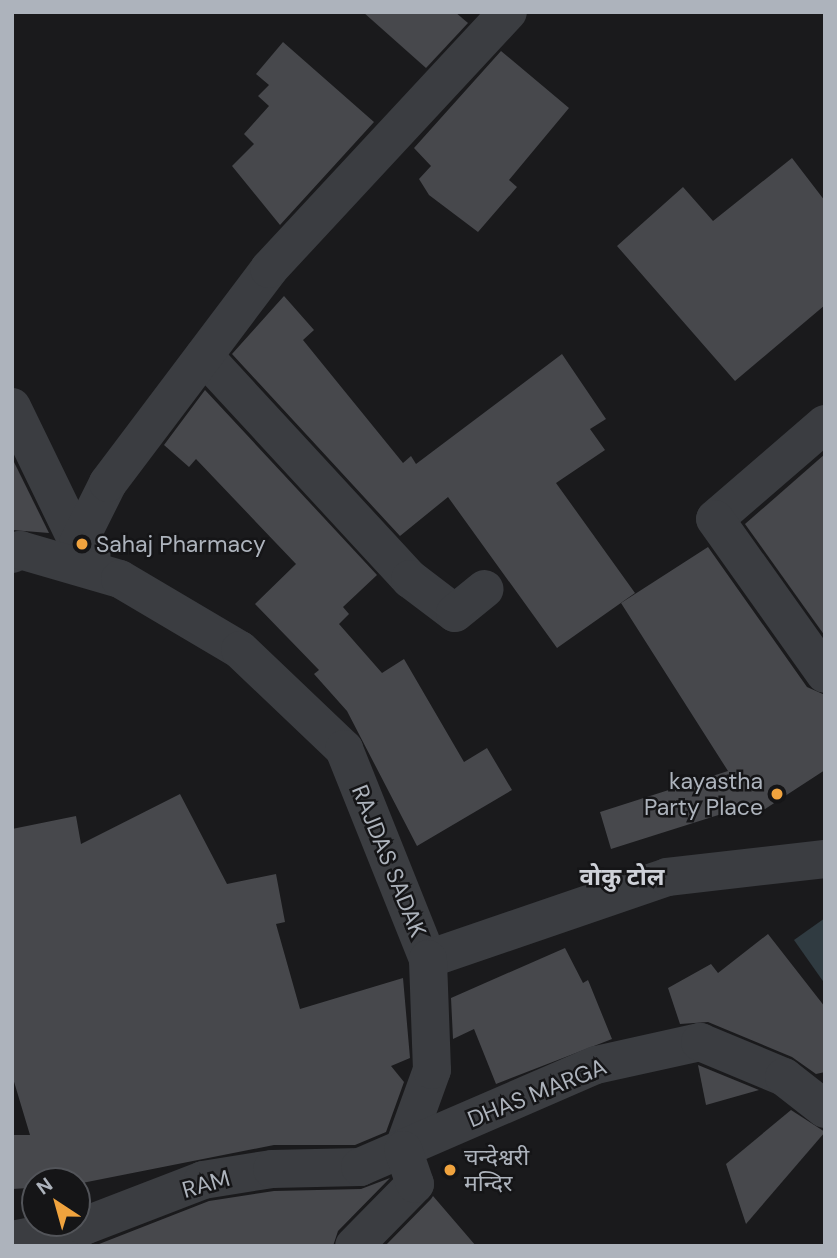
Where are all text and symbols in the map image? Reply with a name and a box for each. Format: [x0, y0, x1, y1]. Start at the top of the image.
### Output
place label: Sahaj Pharmacy [96, 530, 266, 558]
marker: Sahaj Pharmacy [74, 536, 90, 552]
place label: kayastha Party Place [644, 767, 763, 821]
street label: RAJDAS SADAK [346, 781, 432, 941]
marker: kayastha Party Place [769, 786, 785, 802]
district label: वोकु टोल [580, 863, 664, 891]
street label: DHAS MARGA [464, 1053, 610, 1133]
place label: चन्देश्वरी मन्दिर [464, 1143, 529, 1197]
marker: चन्देश्वरी मन्दिर [442, 1162, 458, 1178]
street label: RAM [179, 1164, 233, 1204]
north arrow [21, 1167, 91, 1237]
text: N [32, 1172, 57, 1200]

